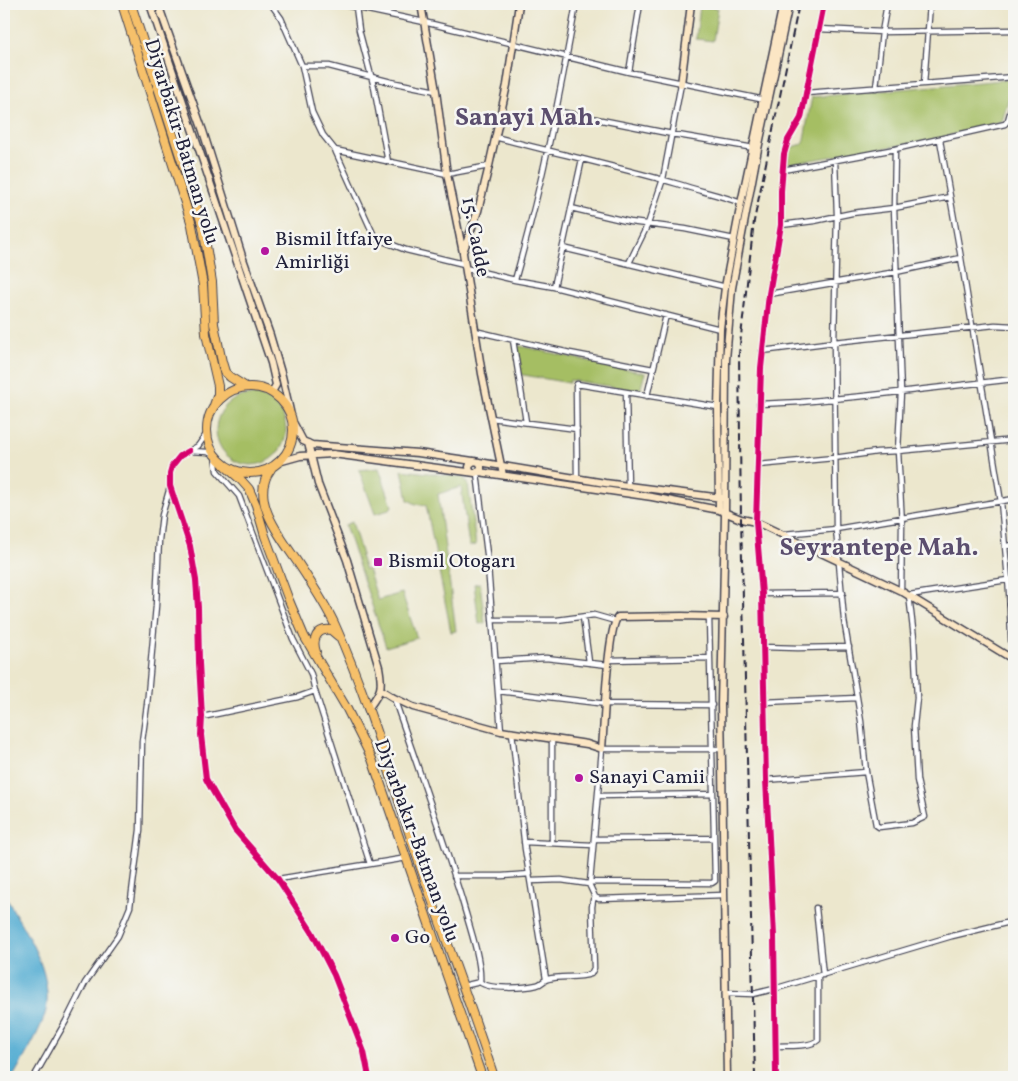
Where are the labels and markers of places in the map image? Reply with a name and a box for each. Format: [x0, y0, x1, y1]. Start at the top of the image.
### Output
place label: Bismil İtfaiye Amirliği [275, 226, 393, 277]
marker: Bismil İtfaiye Amirliği [259, 245, 271, 257]
place label: Bismil Otogarı [388, 548, 515, 576]
marker: Bismil Otogarı [372, 556, 384, 568]
place label: Sanayi Camii [589, 764, 705, 792]
marker: Sanayi Camii [573, 772, 585, 784]
place label: Go [405, 924, 430, 952]
marker: Go [389, 932, 401, 944]

